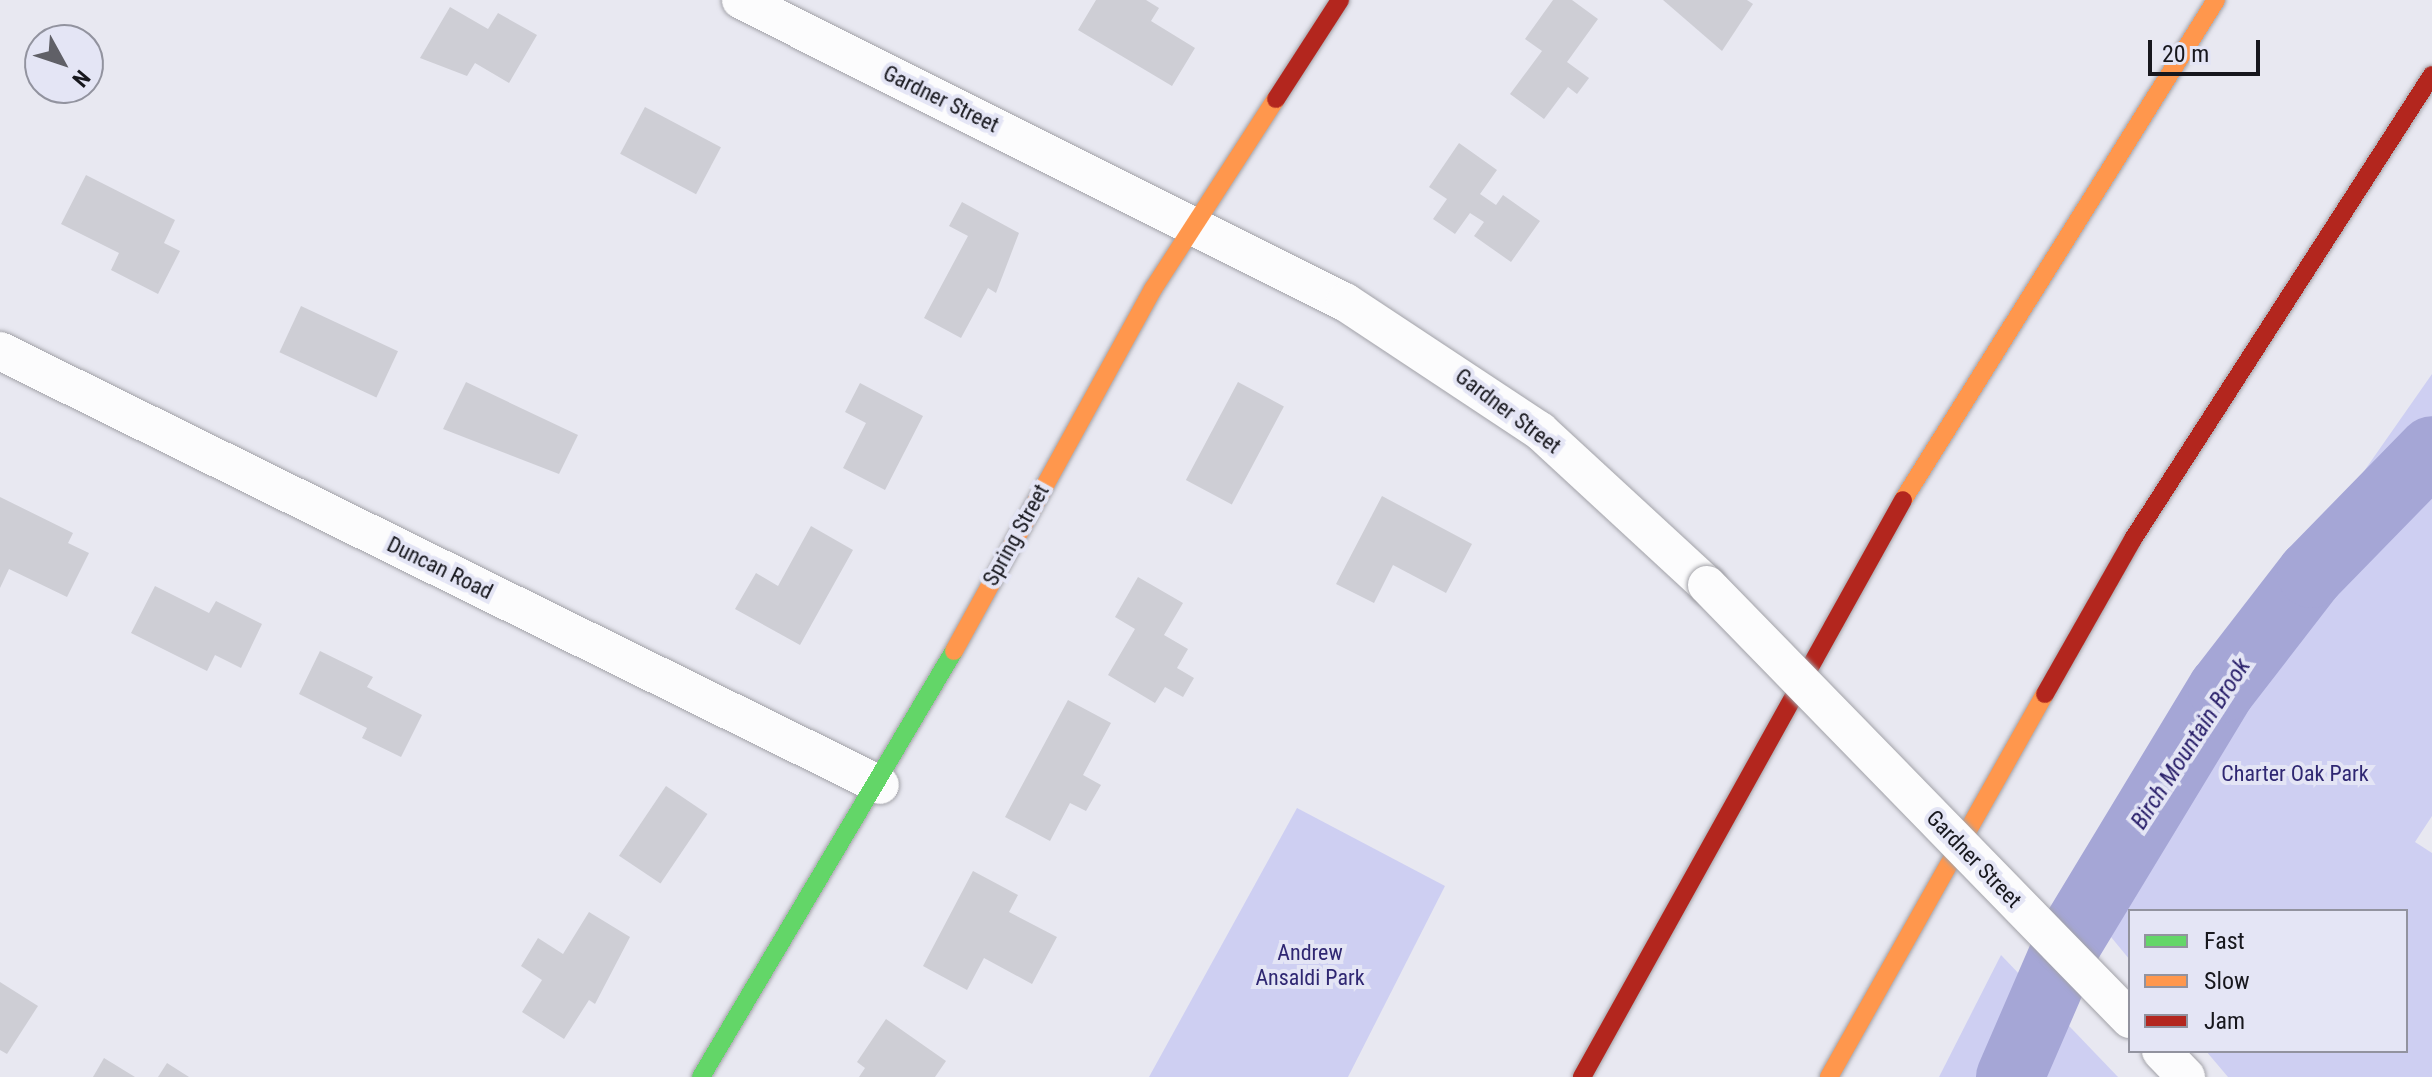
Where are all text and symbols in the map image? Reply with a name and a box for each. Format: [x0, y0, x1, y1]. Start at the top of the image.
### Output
north arrow [24, 24, 104, 104]
scale bar [2152, 24, 2264, 74]
text: 20 m [2162, 40, 2209, 68]
street label: Gardner Street [879, 60, 1003, 138]
text: N [67, 65, 95, 92]
street label: Gardner Street [1450, 363, 1566, 459]
street label: Spring Street [977, 480, 1055, 590]
street label: Duncan Road [383, 531, 497, 605]
water label: Birch Mountain Brook [2125, 653, 2257, 835]
park label: Charter Oak Park [2221, 761, 2369, 787]
street label: Gardner Street [1921, 805, 2027, 913]
legend [2128, 909, 2408, 1053]
text: Fast [2204, 927, 2245, 955]
park label: Andrew Ansaldi Park [1255, 939, 1365, 990]
text: Slow [2204, 967, 2250, 995]
text: Jam [2204, 1007, 2245, 1035]

